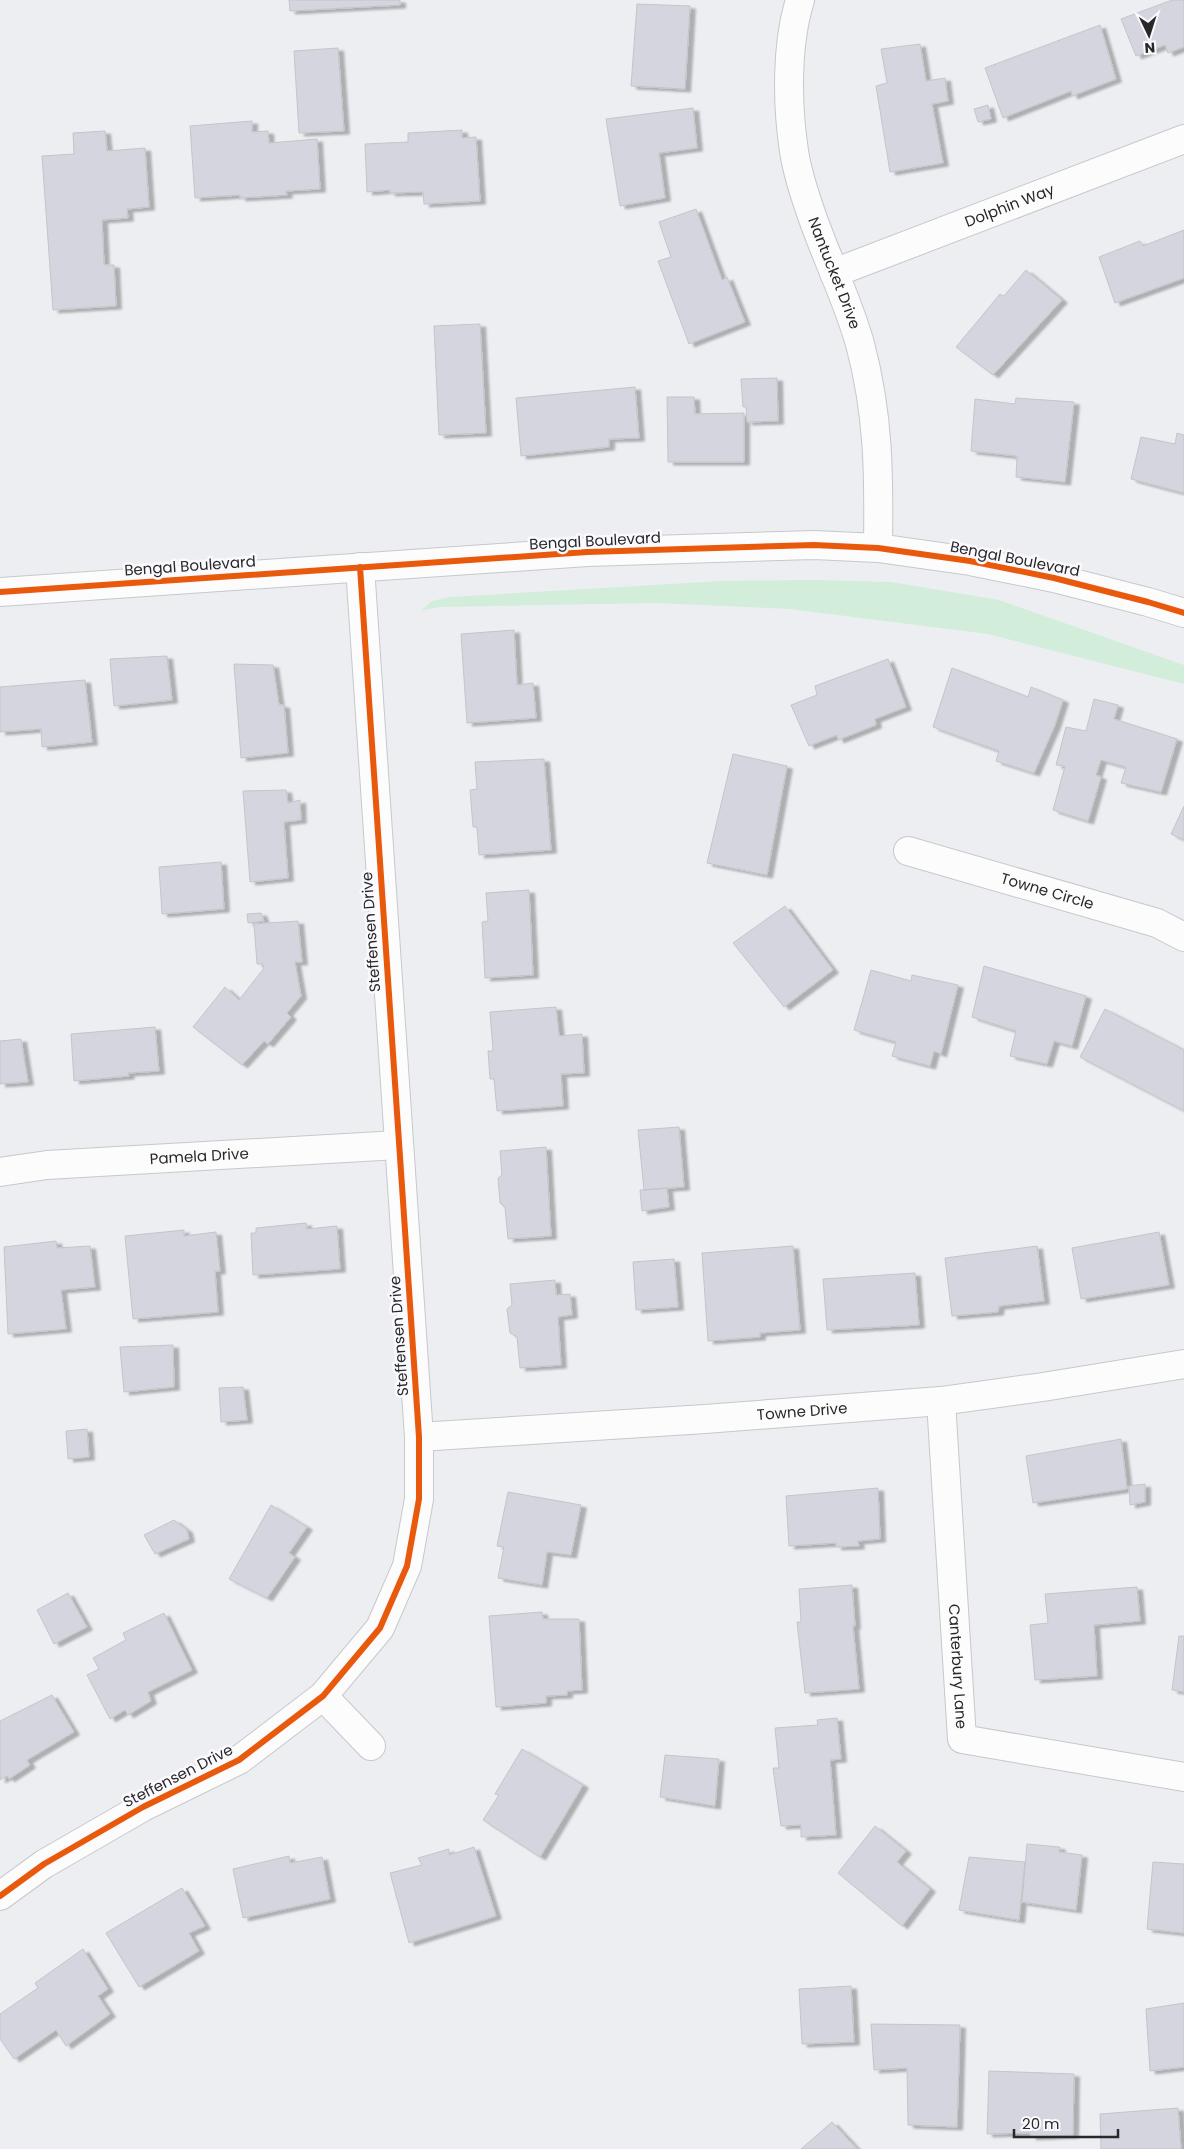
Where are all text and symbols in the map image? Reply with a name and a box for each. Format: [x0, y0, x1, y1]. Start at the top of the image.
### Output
north arrow [1124, 10, 1174, 60]
text: N [1144, 38, 1156, 58]
street label: Dolphin Way [962, 178, 1058, 232]
street label: Nantucket Drive [803, 214, 866, 332]
street label: Bengal Boulevard [529, 527, 661, 554]
street label: Bengal Boulevard [948, 536, 1082, 581]
street label: Bengal Boulevard [124, 550, 256, 581]
street label: Towne Circle [998, 867, 1096, 914]
street label: Steffensen Drive [356, 871, 385, 993]
street label: Pamela Drive [149, 1143, 249, 1169]
street label: Steffensen Drive [384, 1275, 413, 1397]
street label: Towne Drive [756, 1397, 848, 1425]
street label: Canterbury Lane [944, 1603, 972, 1730]
street label: Steffensen Drive [119, 1739, 236, 1812]
scale bar [1014, 2106, 1118, 2138]
text: 20 m [1022, 2113, 1060, 2134]

